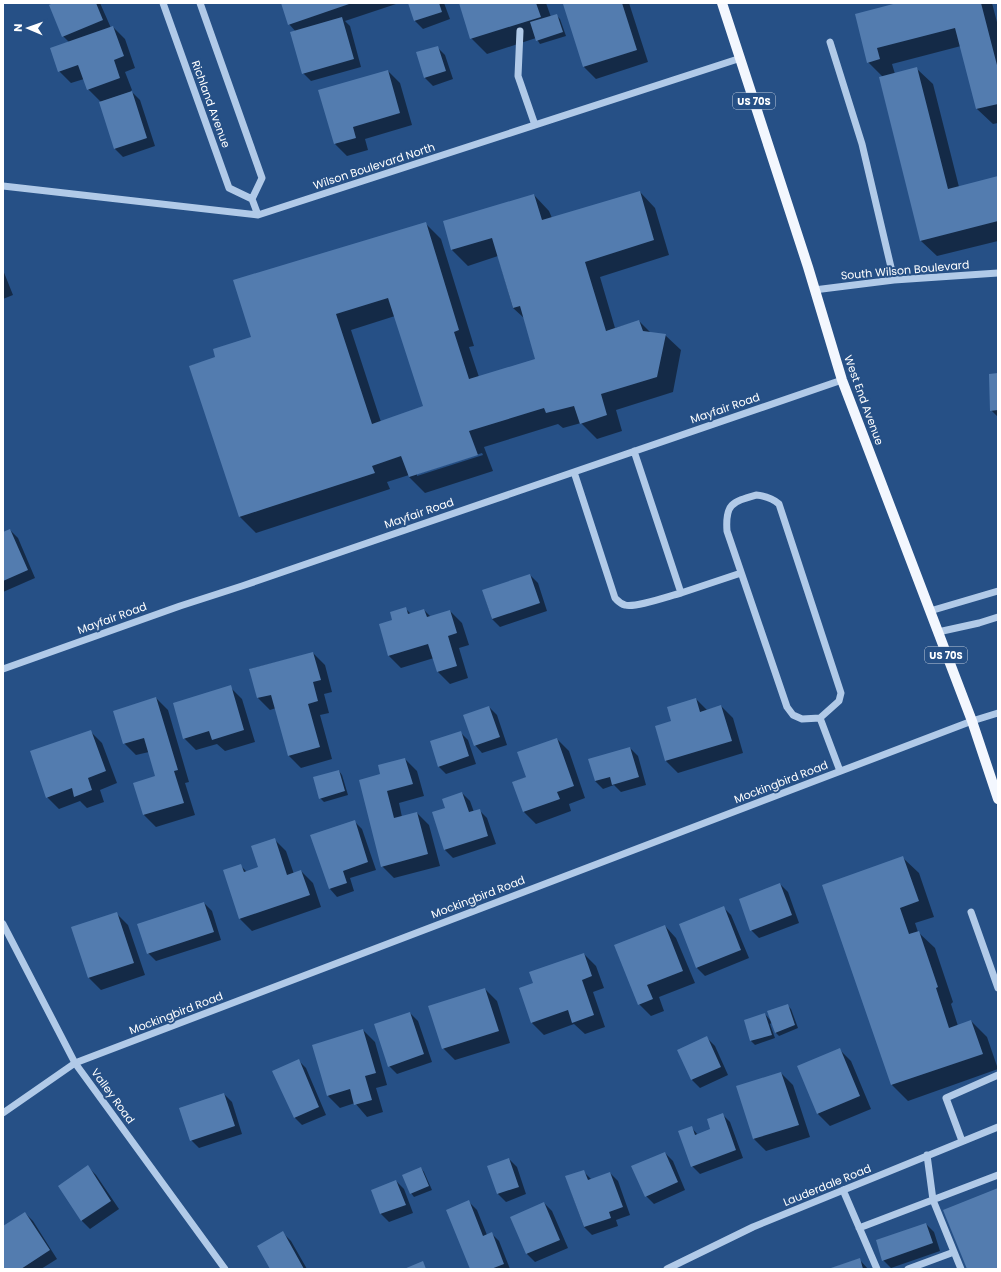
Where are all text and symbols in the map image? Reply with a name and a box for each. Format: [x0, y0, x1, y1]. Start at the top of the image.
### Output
north arrow [8, 8, 48, 48]
text: N [10, 23, 26, 32]
street label: Richland Avenue [188, 58, 234, 150]
road number: US 70S [733, 93, 775, 109]
street label: Wilson Boulevard North [311, 139, 437, 193]
street label: South Wilson Boulevard [840, 256, 970, 284]
street label: West End Avenue [840, 353, 888, 447]
street label: Mayfair Road [688, 389, 762, 427]
street label: Mayfair Road [382, 494, 456, 532]
street label: Mayfair Road [75, 598, 149, 638]
road number: US 70S [925, 647, 967, 663]
street label: Mockingbird Road [732, 757, 830, 807]
street label: Mockingbird Road [429, 872, 527, 922]
street label: Mockingbird Road [127, 988, 225, 1038]
street label: Valley Road [87, 1065, 139, 1127]
street label: Lauderdale Road [781, 1160, 873, 1210]

